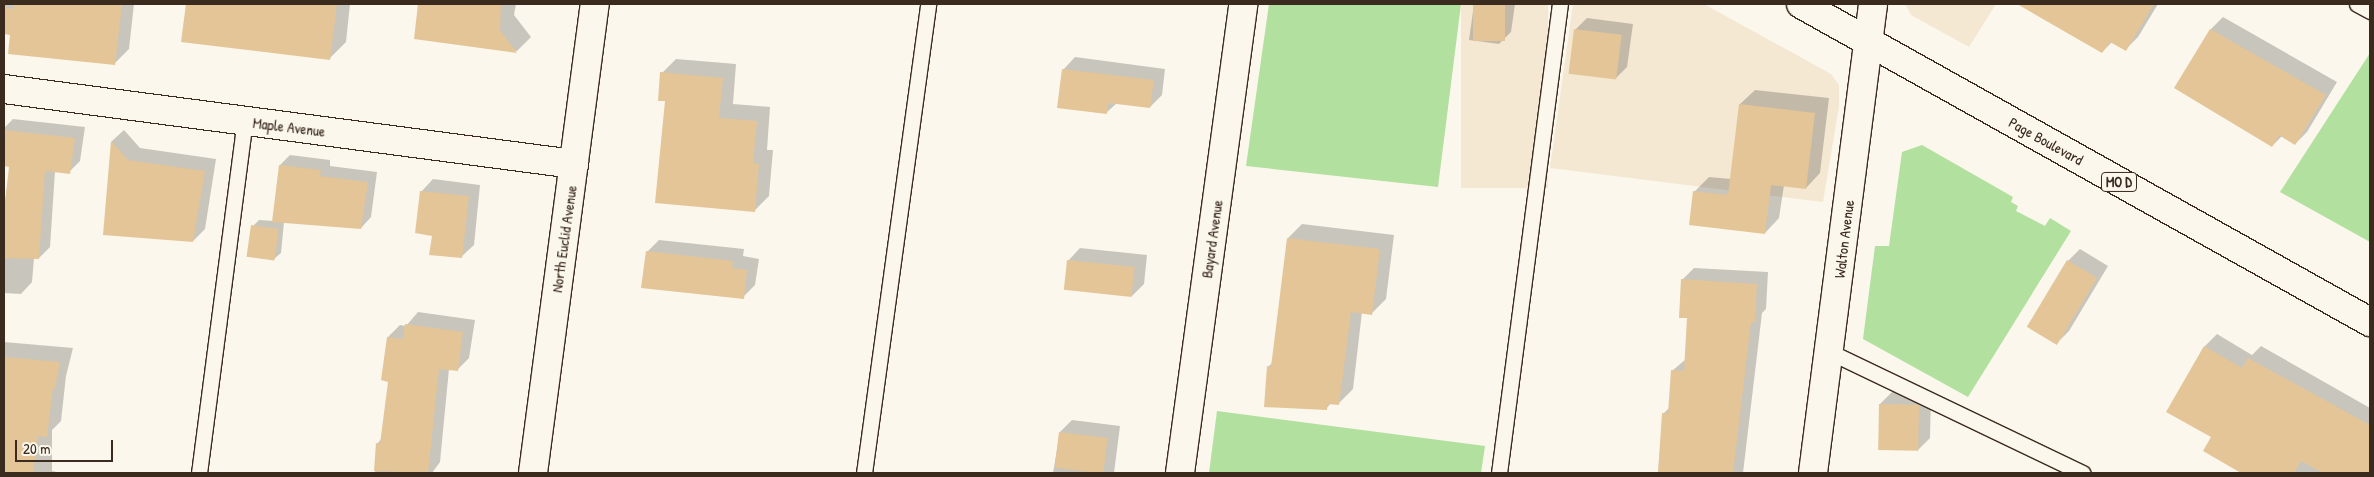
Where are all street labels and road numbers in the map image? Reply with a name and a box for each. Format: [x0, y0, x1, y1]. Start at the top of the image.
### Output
street label: Page Boulevard [2006, 113, 2086, 169]
street label: Maple Avenue [252, 114, 326, 140]
road number: MO D [2100, 170, 2138, 193]
street label: North Euclid Avenue [548, 184, 580, 294]
street label: Bayard Avenue [1198, 199, 1226, 279]
street label: Walton Avenue [1830, 199, 1858, 279]

